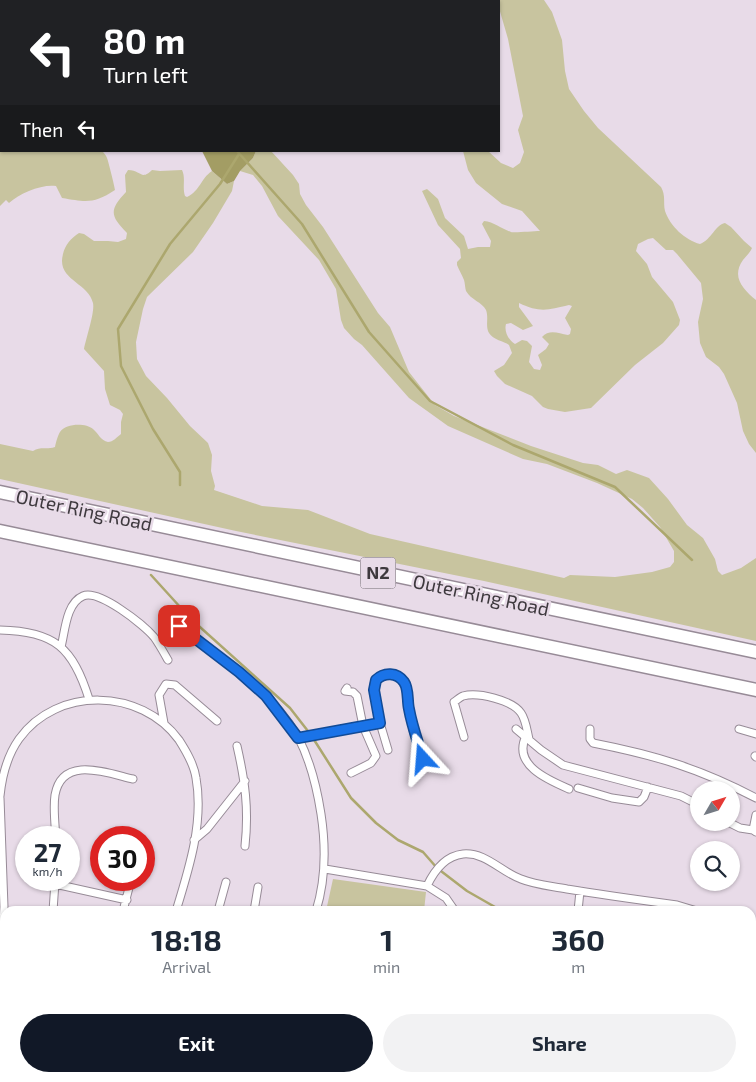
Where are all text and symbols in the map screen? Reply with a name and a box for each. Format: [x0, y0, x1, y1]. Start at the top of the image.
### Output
text: 80 m [103, 19, 185, 61]
icon: left [20, 20, 85, 85]
text: Turn left [103, 61, 188, 87]
icon: left [73, 115, 101, 143]
text: Then [20, 118, 63, 141]
street label: Outer Ring Road [14, 484, 154, 535]
road number: N2 [360, 558, 396, 588]
street label: Outer Ring Road [411, 569, 551, 620]
pin [158, 605, 200, 647]
icon: arrive [165, 612, 193, 640]
position arrow [396, 732, 448, 784]
north arrow [690, 781, 740, 831]
map controls [690, 781, 740, 891]
speed limit sign: 30 [90, 826, 155, 891]
text: 27 [34, 837, 61, 867]
button: search [690, 841, 740, 891]
text: km/h [33, 864, 62, 878]
text: 18:18 [151, 921, 222, 957]
text: 1 [380, 921, 393, 957]
text: 360 [551, 921, 605, 957]
text: Arrival [162, 957, 211, 976]
text: min [373, 957, 400, 976]
text: m [571, 957, 585, 976]
button: Exit [20, 1014, 373, 1072]
button: Share [383, 1014, 736, 1072]

